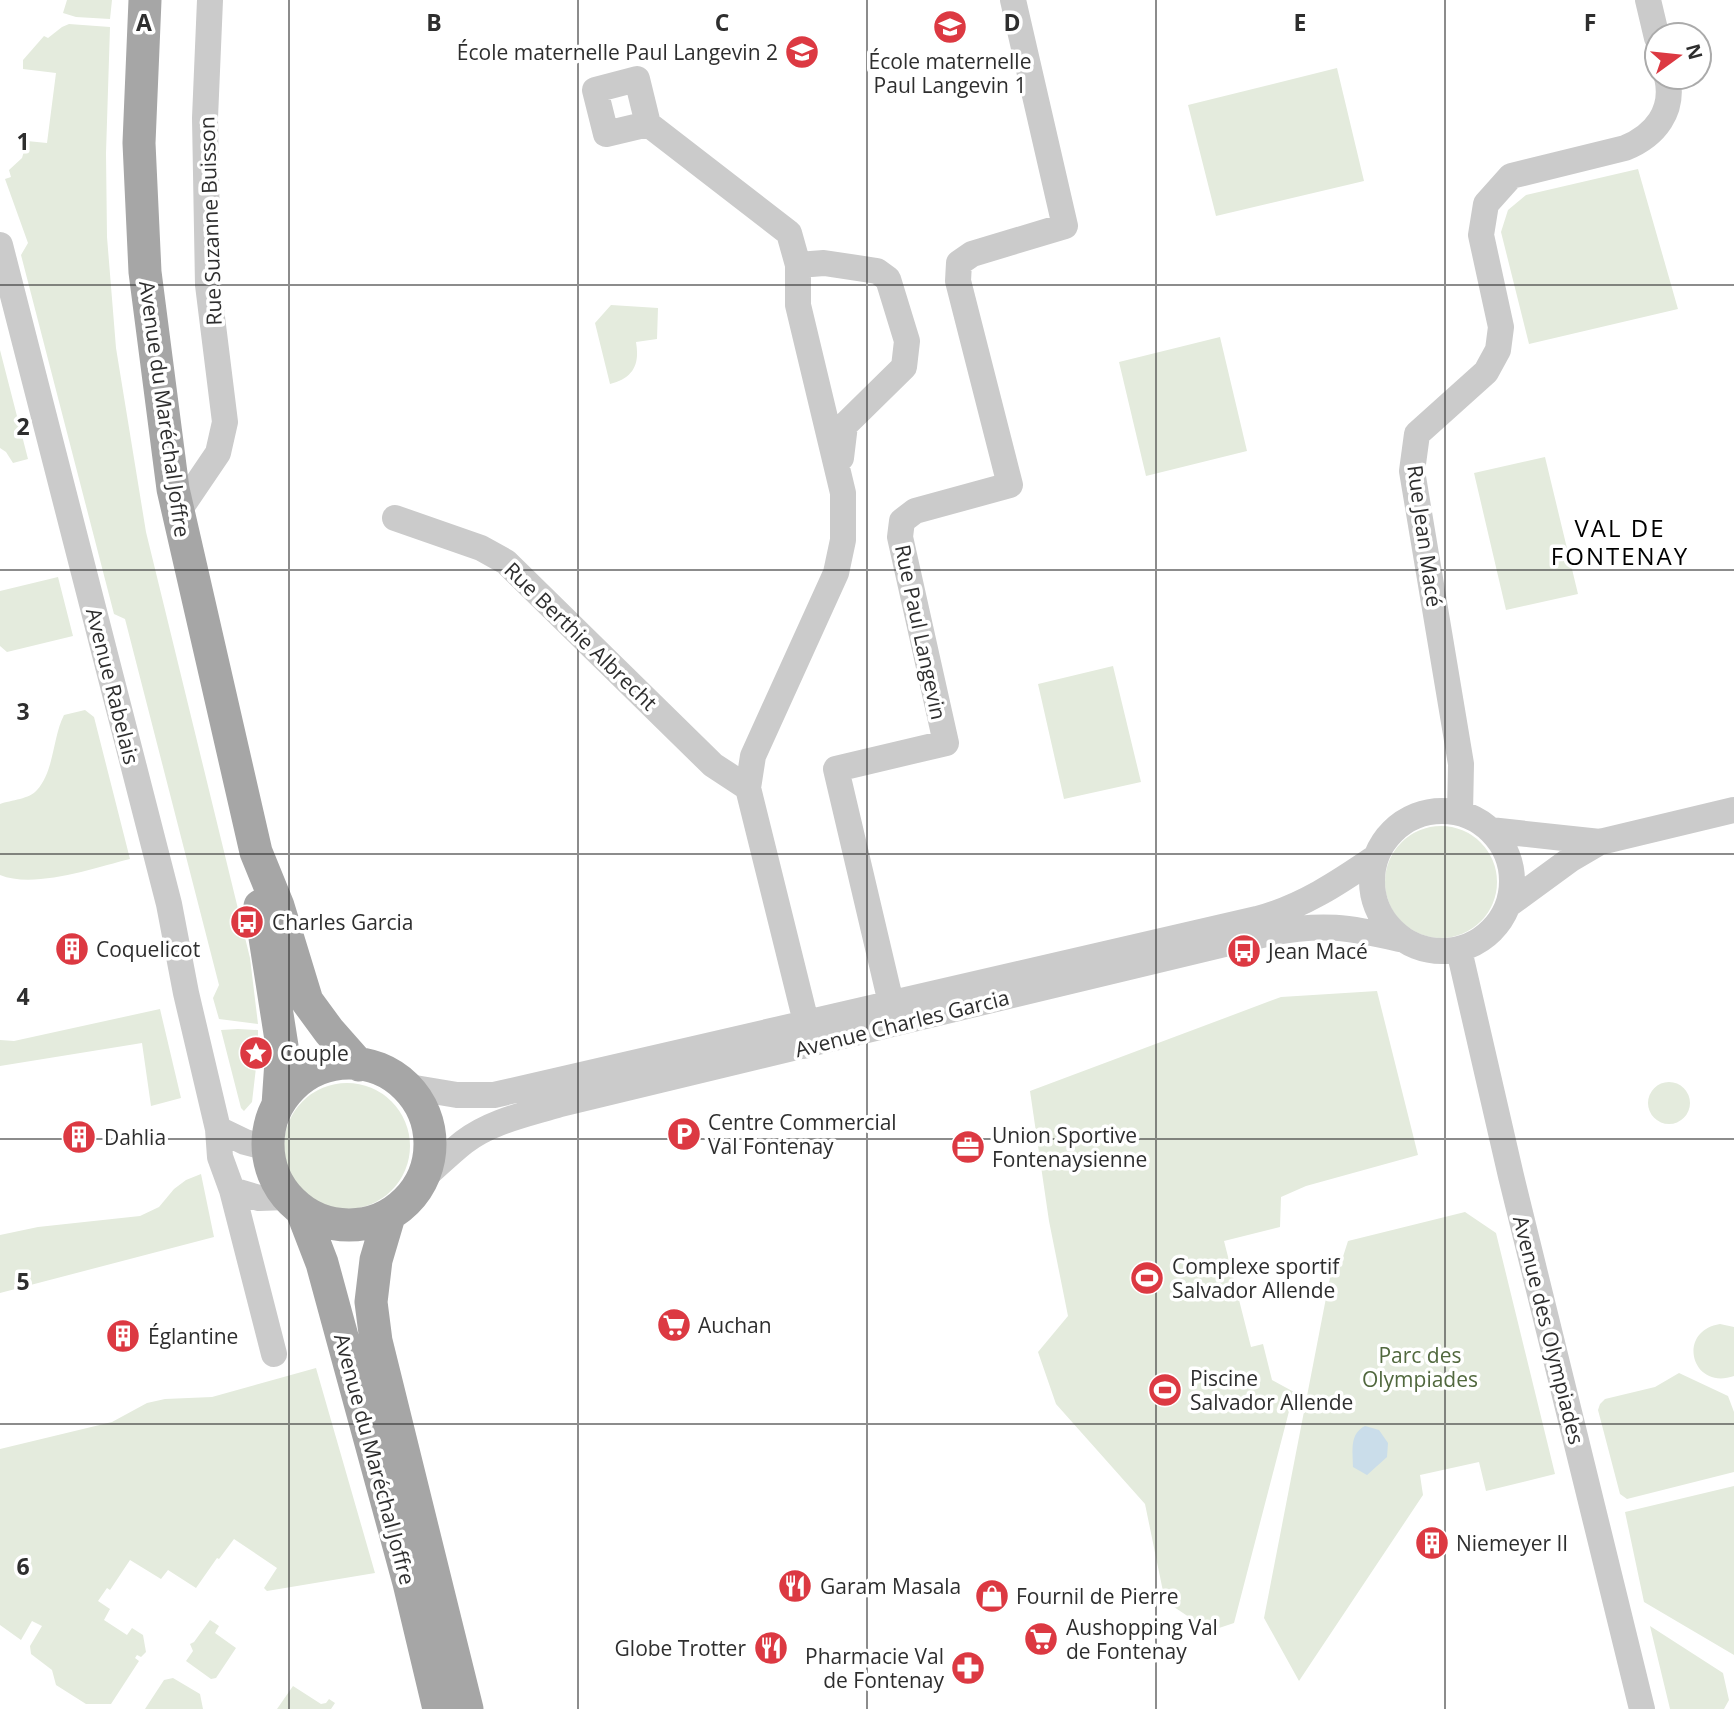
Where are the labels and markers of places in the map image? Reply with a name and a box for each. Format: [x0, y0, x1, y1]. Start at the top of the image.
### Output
school or university icon: École maternelle Paul Langevin 1 [931, 8, 969, 46]
school or university icon: École maternelle Paul Langevin 2 [783, 33, 821, 71]
place label: École maternelle Paul Langevin 2 [457, 38, 778, 66]
place label: École maternelle Paul Langevin 1 [869, 47, 1031, 99]
bus stop icon: Charles Garcia [228, 903, 266, 941]
place label: Charles Garcia [272, 908, 413, 936]
building icon: Coquelicot [53, 930, 91, 968]
bus stop icon: Jean Macé [1225, 932, 1263, 970]
place label: Coquelicot [96, 935, 200, 963]
place label: Jean Macé [1266, 937, 1368, 965]
place icon: Couple [237, 1034, 275, 1072]
place label: Couple [280, 1039, 349, 1067]
place label: Centre Commercial Val Fontenay [708, 1108, 897, 1160]
parking icon: Centre Commercial Val Fontenay [665, 1115, 703, 1153]
building icon: Dahlia [60, 1118, 98, 1156]
place label: Union Sportive Fontenaysienne [992, 1121, 1147, 1173]
place label: Dahlia [104, 1123, 166, 1151]
office icon: Union Sportive Fontenaysienne [949, 1128, 987, 1166]
place label: Complexe sportif Salvador Allende [1172, 1252, 1341, 1304]
sports icon: Complexe sportif Salvador Allende [1128, 1259, 1166, 1297]
supermarket icon: Auchan [655, 1306, 693, 1344]
place label: Auchan [698, 1311, 772, 1339]
building icon: Églantine [104, 1317, 142, 1355]
place label: Églantine [148, 1322, 238, 1350]
place label: Piscine Salvador Allende [1190, 1364, 1353, 1416]
sports icon: Piscine Salvador Allende [1146, 1371, 1184, 1409]
building icon: Niemeyer II [1413, 1524, 1451, 1562]
place label: Niemeyer II [1456, 1529, 1568, 1557]
restaurant icon: Garam Masala [776, 1567, 814, 1605]
place label: Garam Masala [820, 1572, 961, 1600]
shop icon: Fournil de Pierre [973, 1577, 1011, 1615]
place label: Fournil de Pierre [1016, 1582, 1179, 1610]
place label: Aushopping Val de Fontenay [1066, 1613, 1218, 1665]
supermarket icon: Aushopping Val de Fontenay [1022, 1620, 1060, 1658]
restaurant icon: Globe Trotter [752, 1629, 790, 1667]
place label: Globe Trotter [615, 1634, 746, 1662]
place label: Pharmacie Val de Fontenay [805, 1642, 944, 1694]
pharmacy icon: Pharmacie Val de Fontenay [949, 1649, 987, 1687]

